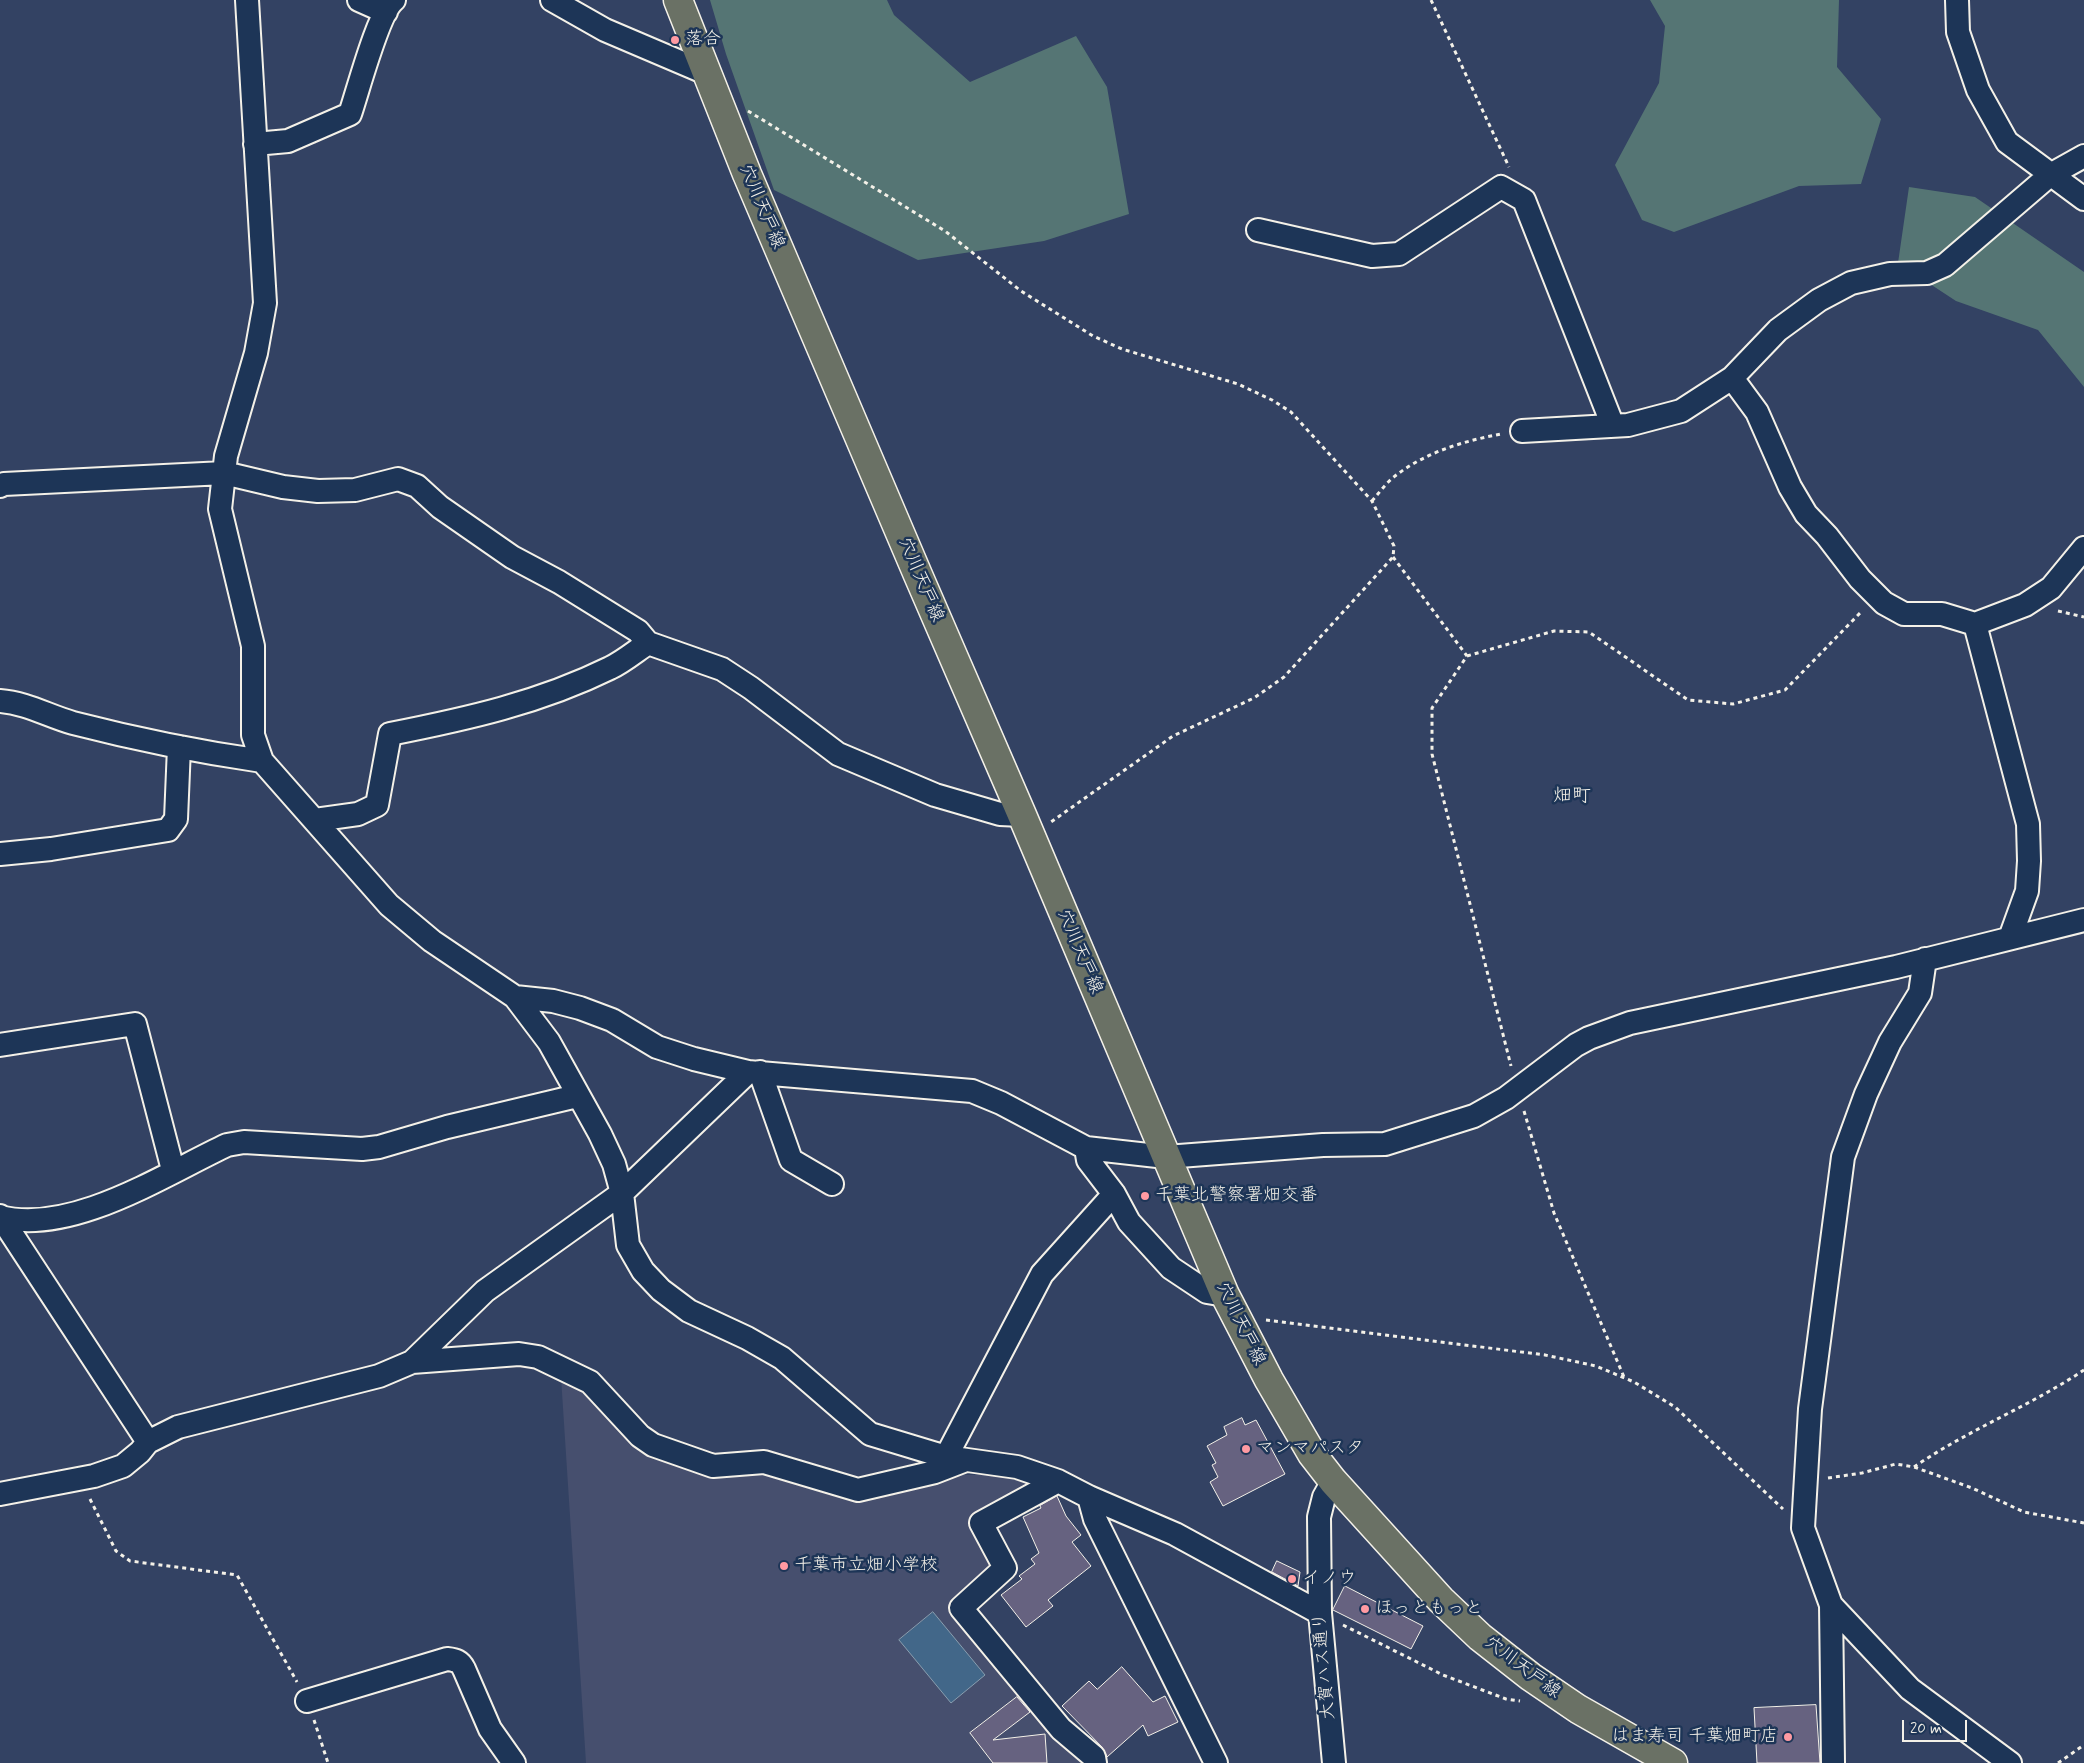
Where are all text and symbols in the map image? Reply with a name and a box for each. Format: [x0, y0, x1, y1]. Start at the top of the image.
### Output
place label: 落合 [685, 29, 721, 51]
marker: 落合 [669, 34, 681, 46]
street label: 穴川天戸線 [733, 161, 789, 253]
street label: 穴川天戸線 [892, 534, 948, 626]
district label: 畑町 [1553, 786, 1591, 808]
street label: 穴川天戸線 [1051, 906, 1107, 998]
place label: 千葉北警察署畑交番 [1155, 1185, 1317, 1207]
marker: 千葉北警察署畑交番 [1139, 1190, 1151, 1202]
street label: 穴川天戸線 [1211, 1279, 1269, 1369]
place label: マンマパスタ [1256, 1438, 1364, 1460]
marker: マンマパスタ [1240, 1443, 1252, 1455]
place label: 千葉市立畑小学校 [794, 1555, 938, 1577]
marker: 千葉市立畑小学校 [778, 1560, 790, 1572]
place label: イノウ [1302, 1568, 1356, 1590]
marker: イノウ [1286, 1573, 1298, 1585]
place label: ほっともっと [1375, 1598, 1483, 1620]
marker: ほっともっと [1359, 1603, 1371, 1615]
street label: 大賀ハス通り [1310, 1611, 1340, 1721]
street label: 穴川天戸線 [1480, 1632, 1564, 1704]
scale bar [1904, 1710, 1969, 1742]
text: 20 m [1910, 1719, 1942, 1739]
place label: はま寿司 千葉畑町店 [1611, 1726, 1778, 1748]
marker: はま寿司 千葉畑町店 [1782, 1731, 1794, 1743]

